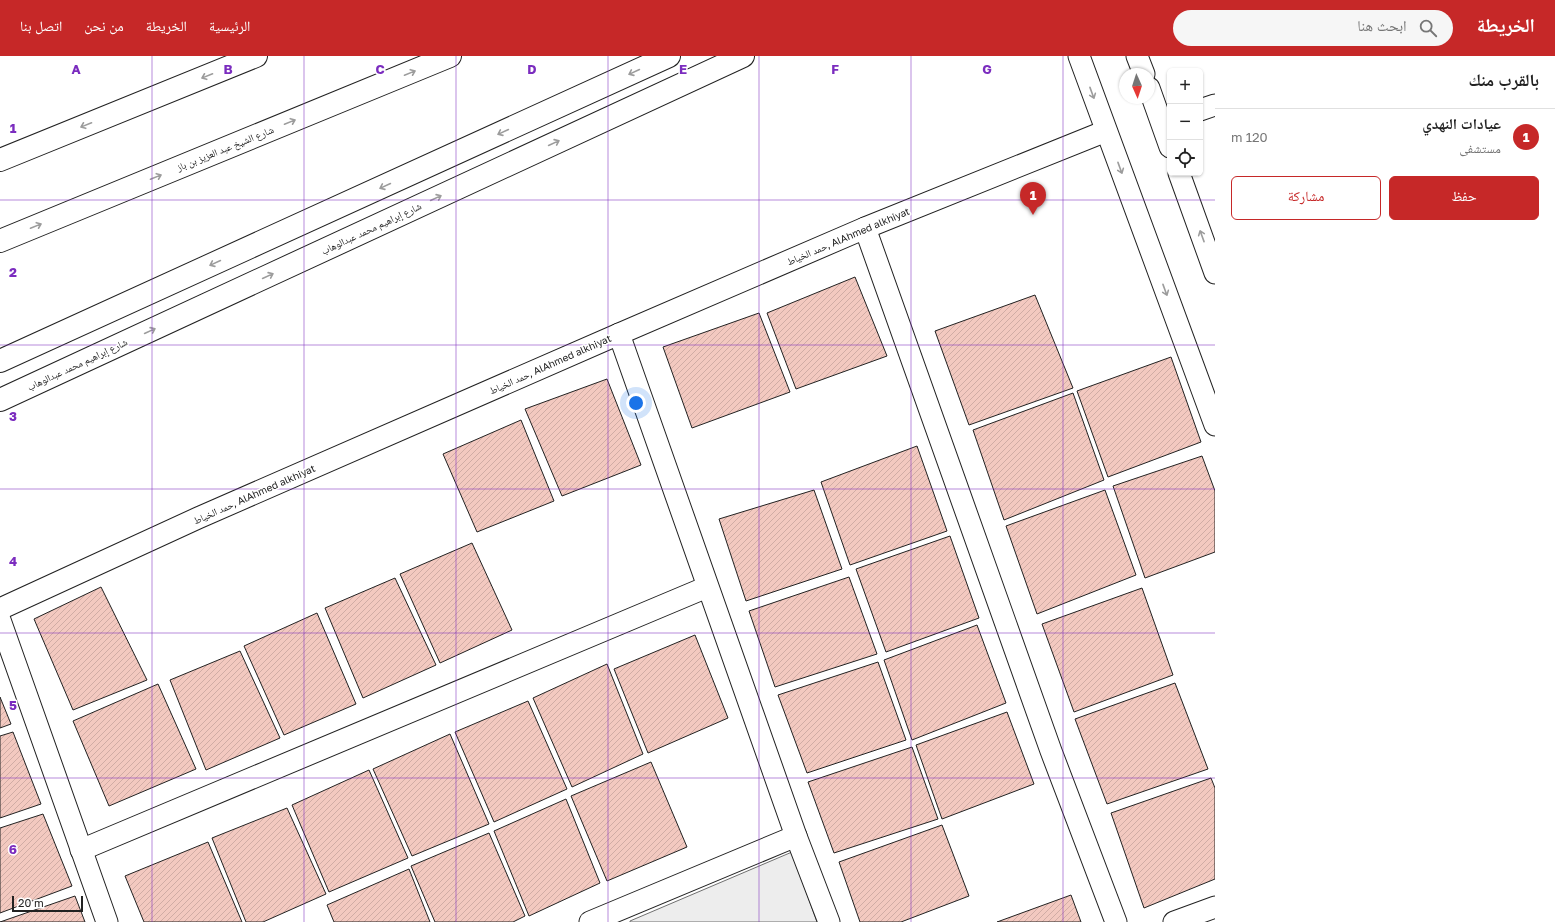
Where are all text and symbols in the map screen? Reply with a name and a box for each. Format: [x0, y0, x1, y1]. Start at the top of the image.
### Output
search box [1173, 10, 1453, 46]
text: الخريطة [1477, 13, 1535, 36]
text: ابحث هنا [1357, 16, 1407, 34]
text: اتصل بنا [20, 17, 62, 34]
text: من نحن [84, 17, 124, 34]
text: الخريطة [146, 17, 187, 34]
text: الرئيسية [209, 17, 250, 34]
icon: search [1417, 17, 1439, 39]
text: A [71, 61, 81, 77]
text: B [223, 61, 233, 77]
text: C [375, 61, 385, 77]
text: D [527, 61, 537, 77]
text: E [679, 61, 687, 77]
text: F [831, 61, 839, 77]
text: G [982, 61, 992, 77]
one-way arrow [403, 68, 415, 76]
north arrow [1119, 68, 1155, 104]
map controls [1167, 68, 1203, 176]
button: + [1167, 68, 1203, 104]
one-way arrow [628, 69, 640, 76]
text: بالقرب منك [1468, 69, 1539, 90]
one-way arrow [201, 73, 213, 80]
one-way arrow [1089, 86, 1096, 99]
button: − [1167, 104, 1203, 140]
text: عيادات النهدي [1422, 114, 1501, 132]
one-way arrow [283, 118, 295, 125]
text: 1 [10, 120, 17, 136]
one-way arrow [81, 121, 93, 129]
street label: شارع الشيخ عبد العزيز بن باز [174, 123, 276, 174]
one-way arrow [497, 129, 509, 136]
text: 120 m [1231, 129, 1268, 145]
text: 1 [1523, 129, 1529, 145]
one-way arrow [548, 139, 560, 146]
button: locate [1167, 140, 1203, 176]
text: مستشفى [1459, 140, 1501, 156]
one-way arrow [1116, 161, 1124, 173]
one-way arrow [150, 172, 162, 180]
button: مشاركة [1231, 176, 1381, 220]
button: حفظ [1389, 176, 1539, 220]
pin: 1 [1020, 182, 1046, 215]
one-way arrow [379, 183, 391, 190]
one-way arrow [430, 194, 442, 201]
street label: شارع إبراهيم محمد عبدالوهاب [319, 199, 424, 258]
street label: حمد الخياط, AlAhmed alkhiyat [785, 205, 911, 268]
one-way arrow [30, 222, 42, 229]
one-way arrow [1198, 230, 1205, 243]
one-way arrow [210, 260, 222, 267]
text: 2 [9, 264, 17, 280]
one-way arrow [261, 272, 273, 279]
one-way arrow [1161, 283, 1169, 295]
one-way arrow [143, 327, 155, 334]
street label: حمد الخياط, AlAhmed alkhiyat [487, 332, 613, 397]
street label: شارع إبراهيم محمد عبدالوهاب [25, 335, 130, 394]
your location [626, 393, 646, 413]
text: 3 [9, 408, 17, 424]
street label: حمد الخياط, AlAhmed alkhiyat [191, 462, 317, 527]
text: 4 [9, 553, 17, 569]
text: 5 [9, 697, 17, 713]
text: 6 [9, 841, 17, 857]
scale bar [12, 894, 83, 913]
text: 20 m [18, 896, 44, 909]

